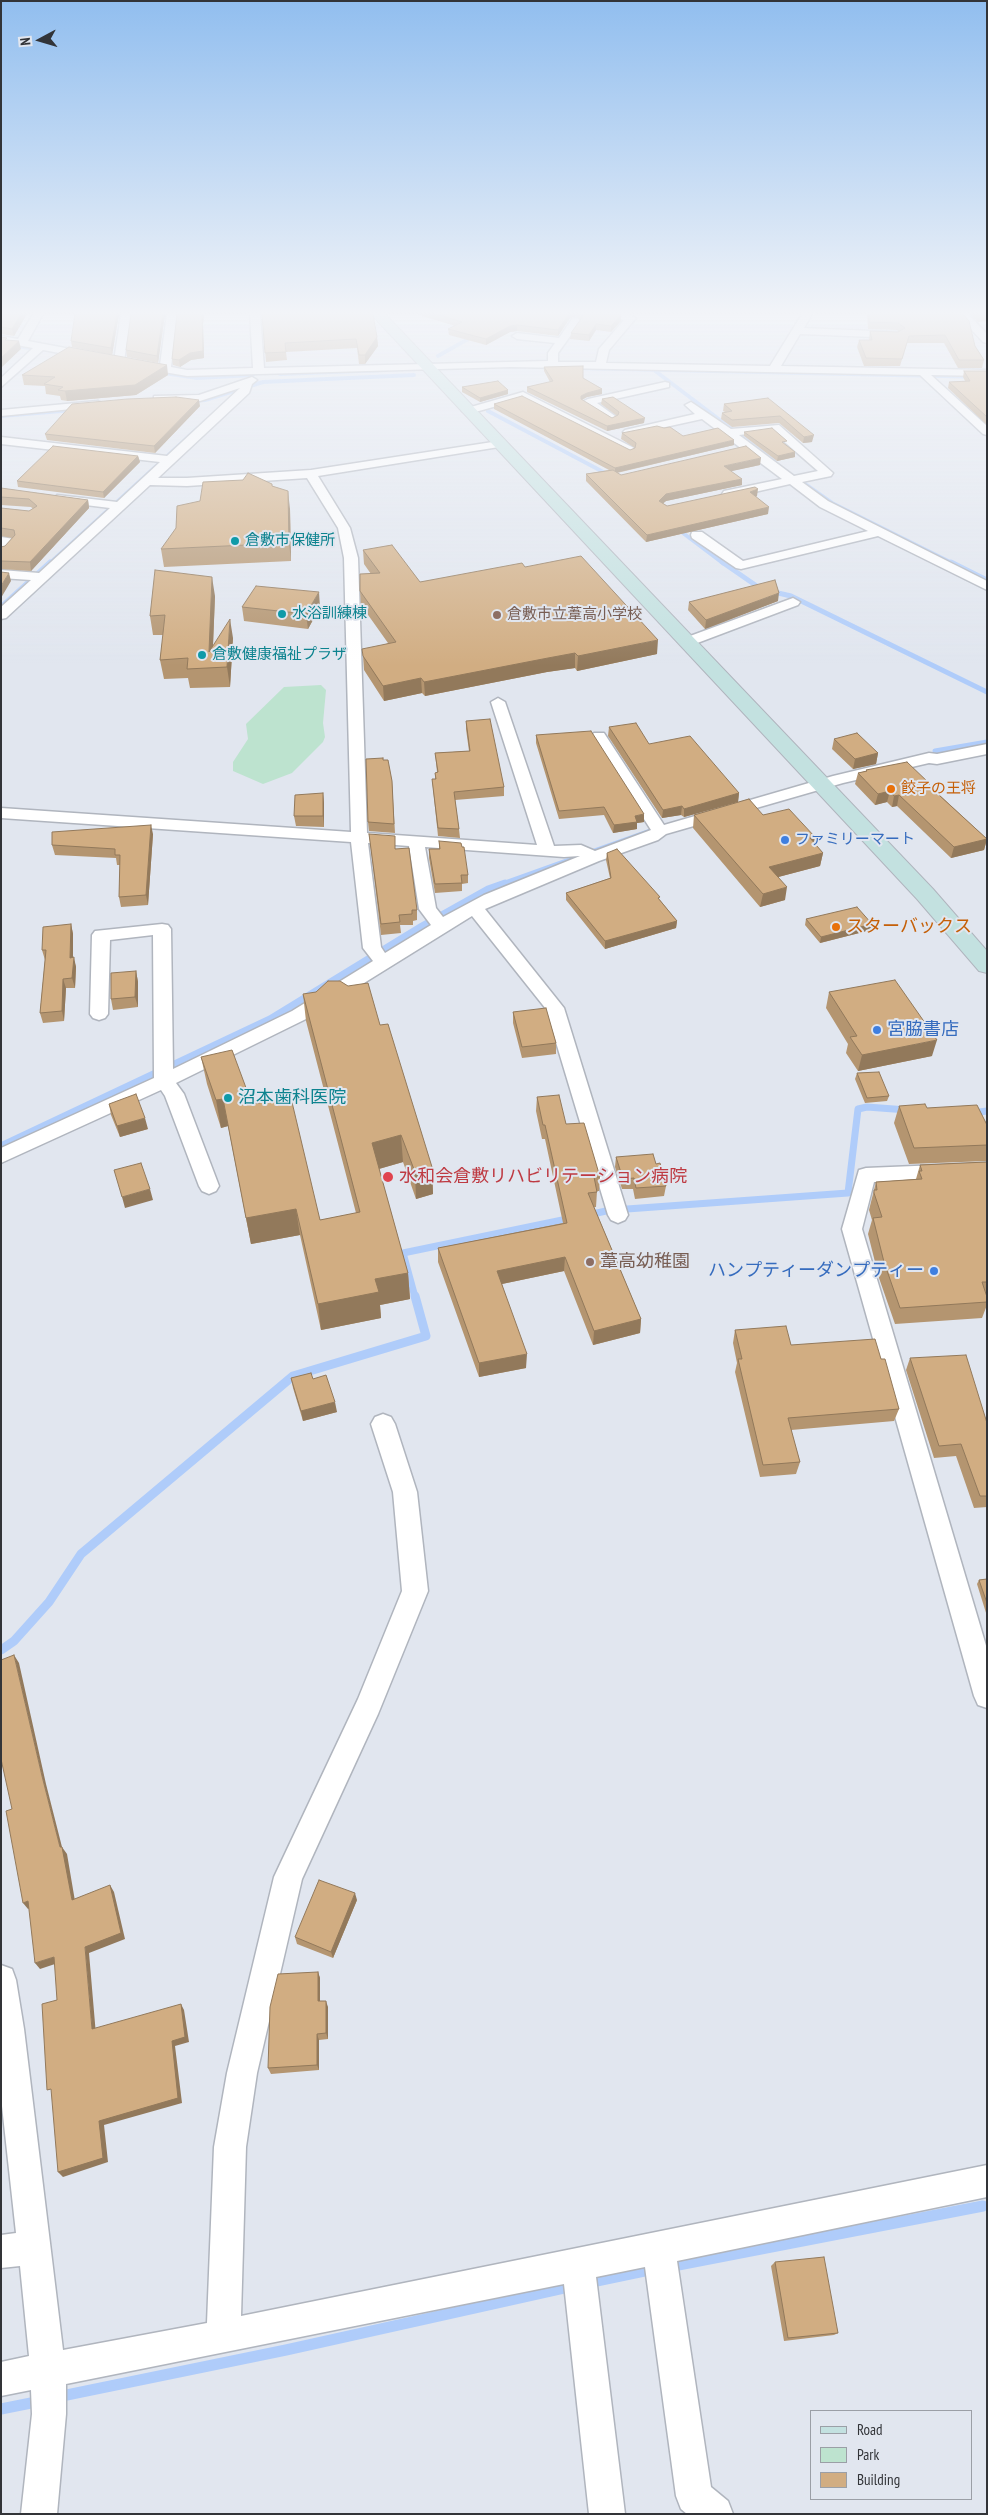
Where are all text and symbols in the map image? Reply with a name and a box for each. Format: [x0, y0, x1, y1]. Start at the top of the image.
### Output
north arrow [15, 15, 65, 65]
text: N [16, 37, 34, 46]
place label: 倉敷市保健所 [245, 532, 335, 550]
marker: 倉敷市保健所 [229, 535, 241, 547]
place label: 水浴訓練棟 [292, 605, 367, 623]
place label: 倉敷市立葦高小学校 [507, 606, 642, 624]
marker: 水浴訓練棟 [276, 608, 288, 620]
marker: 倉敷市立葦高小学校 [491, 609, 503, 621]
place label: 倉敷健康福祉プラザ [212, 646, 347, 664]
marker: 倉敷健康福祉プラザ [196, 649, 208, 661]
place label: 餃子の王将 [901, 780, 976, 798]
marker: 餃子の王将 [885, 783, 897, 795]
place label: ファミリーマート [795, 831, 915, 849]
marker: ファミリーマート [779, 834, 791, 846]
place label: スターバックス [846, 916, 972, 938]
marker: スターバックス [830, 921, 842, 933]
place label: 宮脇書店 [887, 1019, 959, 1041]
marker: 宮脇書店 [871, 1024, 883, 1036]
place label: 沼本歯科医院 [238, 1087, 346, 1109]
marker: 沼本歯科医院 [222, 1092, 234, 1104]
place label: 水和会倉敷リハビリテーション病院 [399, 1166, 687, 1188]
marker: 水和会倉敷リハビリテーション病院 [381, 1170, 395, 1184]
place label: 葦高幼稚園 [600, 1251, 690, 1273]
marker: 葦高幼稚園 [584, 1256, 596, 1268]
place label: ハンプティーダンプティー [708, 1260, 924, 1282]
marker: ハンプティーダンプティー [928, 1265, 940, 1277]
legend [810, 2410, 973, 2500]
text: Road [857, 2420, 883, 2439]
text: Park [857, 2445, 879, 2464]
text: Building [857, 2470, 900, 2489]

